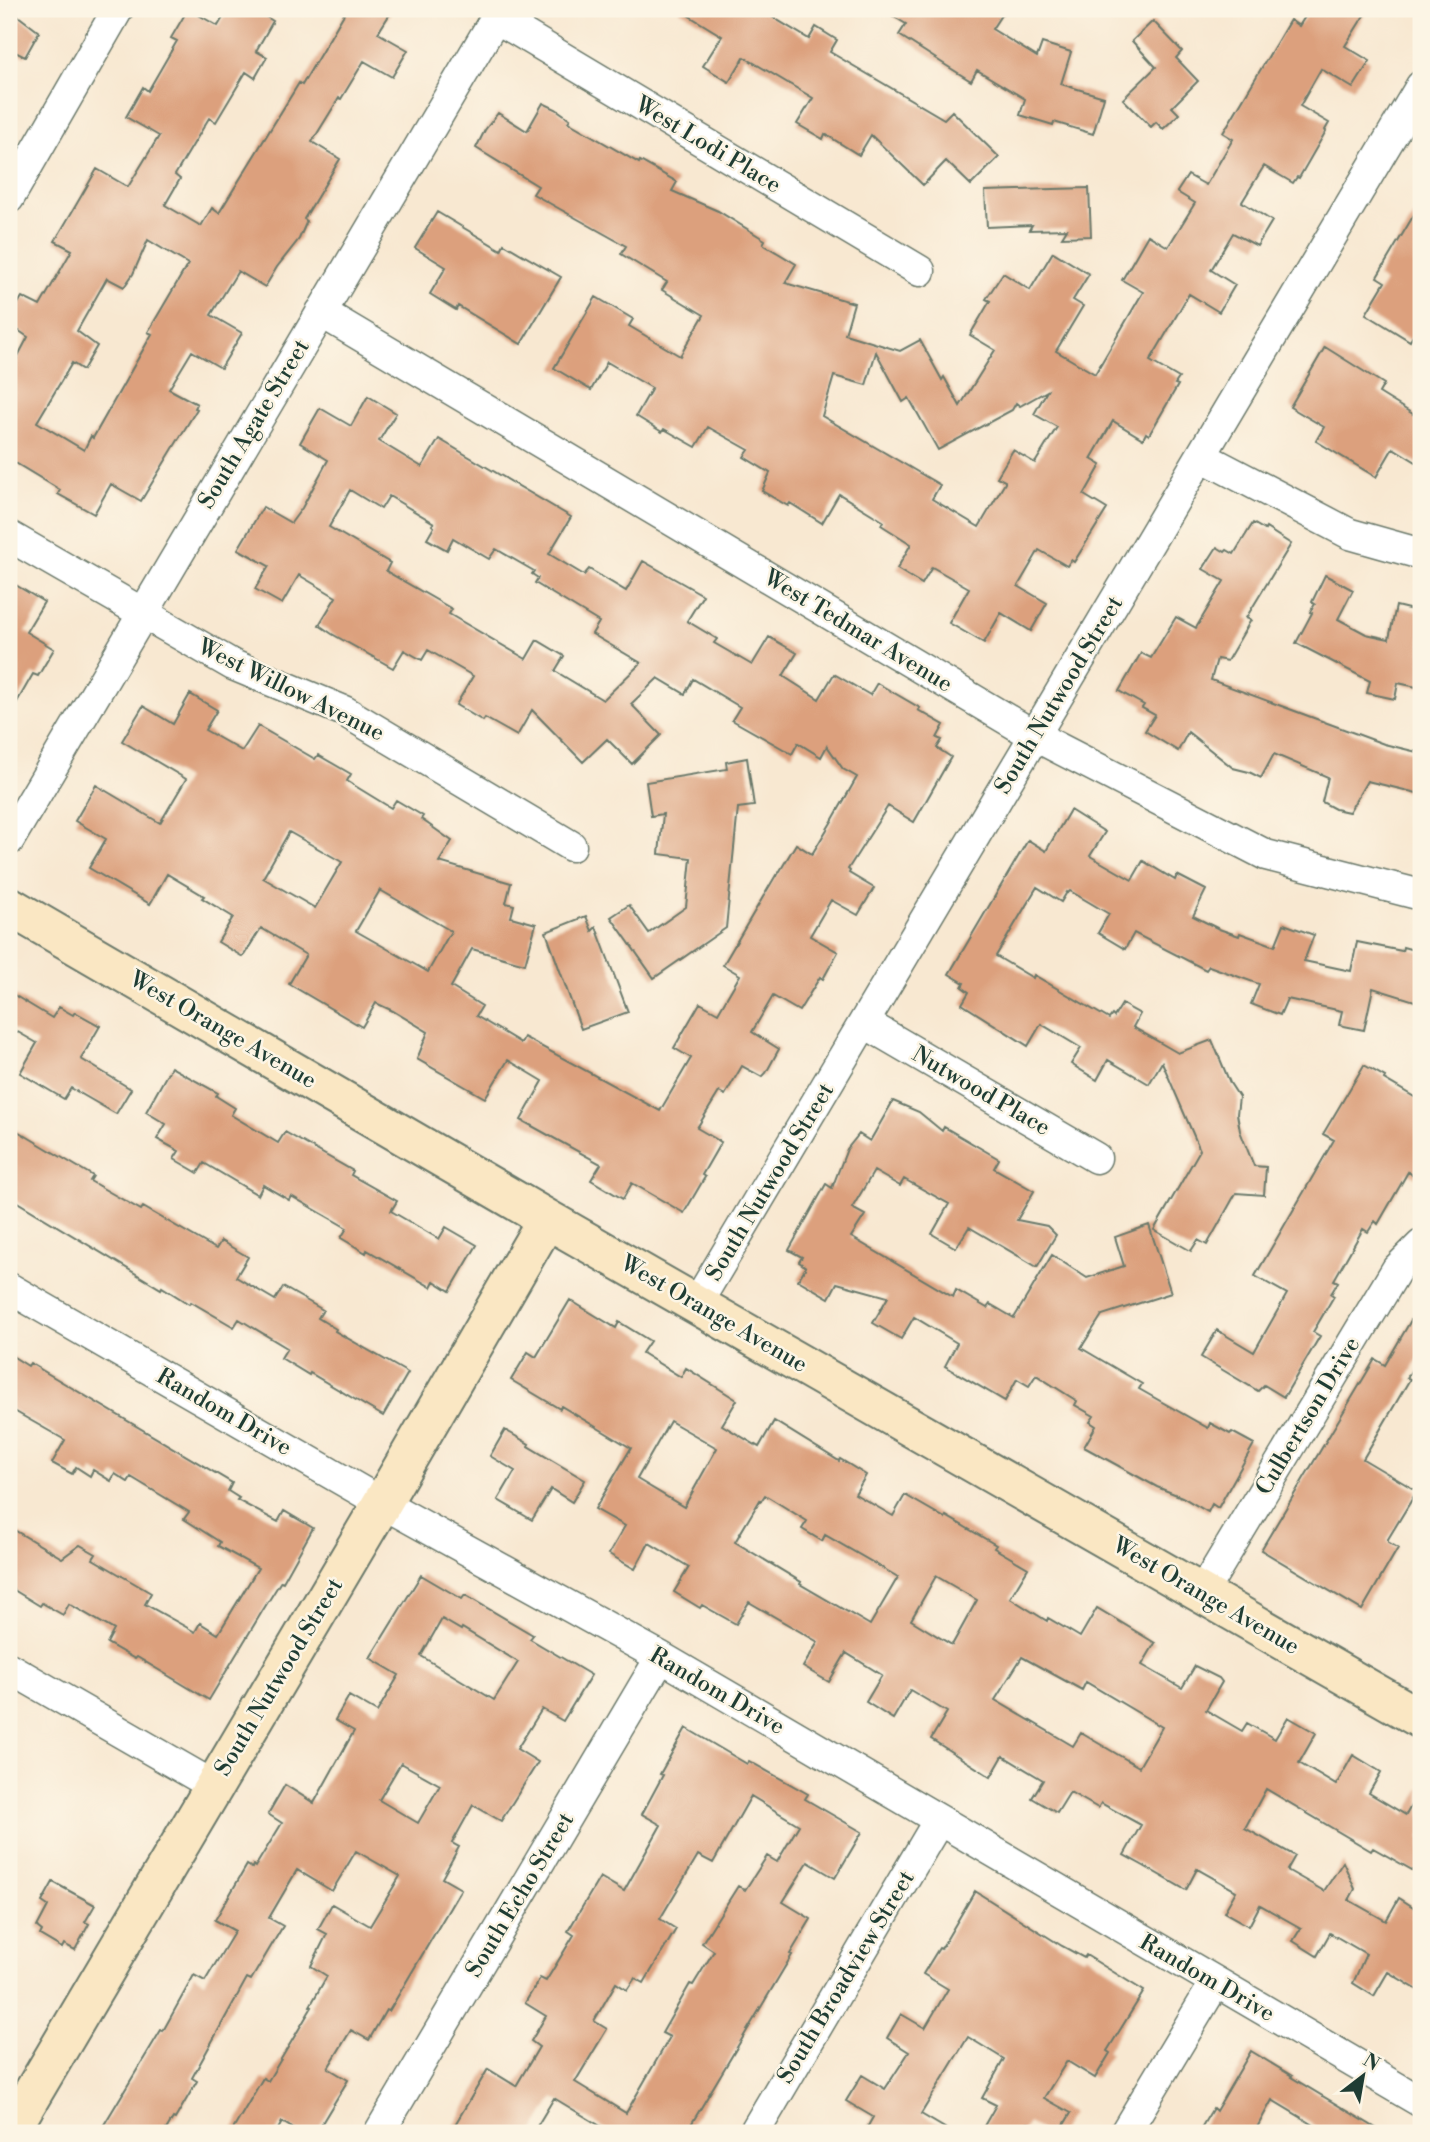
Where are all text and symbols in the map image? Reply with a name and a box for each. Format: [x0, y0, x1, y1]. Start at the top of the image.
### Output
street label: West Lodi Place [629, 90, 786, 200]
street label: South Agate Street [192, 334, 316, 514]
street label: West Tedmar Avenue [758, 563, 957, 698]
street label: South Nutwood Street [989, 591, 1129, 799]
street label: West Willow Avenue [192, 632, 389, 747]
street label: West Orange Avenue [124, 965, 321, 1095]
street label: Nutwood Place [907, 1040, 1055, 1142]
street label: South Nutwood Street [700, 1078, 840, 1286]
street label: West Orange Avenue [615, 1249, 812, 1379]
street label: Culbertson Drive [1250, 1332, 1366, 1500]
street label: Random Drive [152, 1362, 296, 1462]
street label: West Orange Avenue [1107, 1531, 1304, 1661]
street label: South Nutwood Street [209, 1573, 349, 1781]
street label: Random Drive [645, 1641, 789, 1741]
street label: South Echo Street [460, 1808, 580, 1982]
street label: South Broadview Street [771, 1865, 921, 2089]
street label: Random Drive [1135, 1928, 1279, 2028]
north arrow [1328, 2040, 1398, 2110]
text: N [1359, 2048, 1384, 2076]

